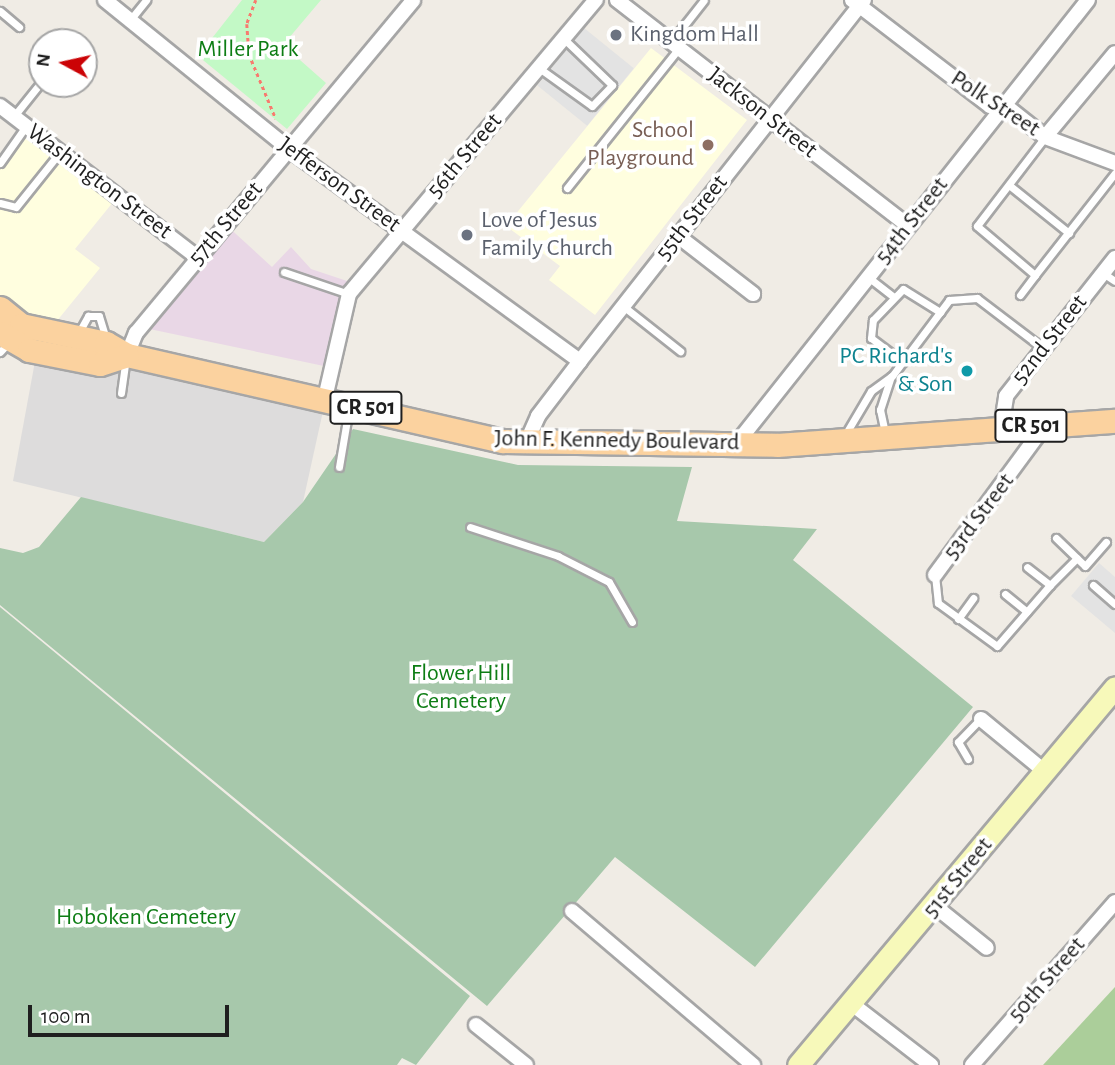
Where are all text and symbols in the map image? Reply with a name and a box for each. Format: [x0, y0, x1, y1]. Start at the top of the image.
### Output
place label: Kingdom Hall [630, 21, 759, 49]
marker: Kingdom Hall [608, 27, 624, 43]
north arrow [28, 28, 98, 98]
park label: Miller Park [198, 36, 298, 64]
text: N [33, 52, 54, 68]
street label: Jackson Street [701, 61, 823, 165]
street label: Polk Street [945, 65, 1045, 143]
street label: 56th Street [421, 108, 509, 204]
place label: School Playground [587, 117, 694, 173]
street label: Washington Street [21, 118, 177, 246]
street label: Jefferson Street [272, 131, 406, 239]
marker: School Playground [700, 137, 716, 153]
street label: 55th Street [650, 169, 734, 267]
street label: 54th Street [869, 172, 955, 270]
street label: 57th Street [183, 176, 269, 272]
place label: Love of Jesus Family Church [481, 207, 613, 263]
marker: Love of Jesus Family Church [459, 227, 475, 243]
street label: 52nd Street [1006, 289, 1094, 391]
place label: PC Richard's & Son [839, 343, 953, 399]
marker: PC Richard's & Son [959, 363, 975, 379]
road number: CR 501 [329, 388, 403, 428]
road number: CR 501 [994, 406, 1068, 446]
street label: John F. Kennedy Boulevard [494, 424, 740, 458]
street label: 53rd Street [937, 468, 1021, 566]
park label: Flower Hill Cemetery [411, 660, 511, 716]
street label: 51st Street [917, 832, 999, 924]
park label: Hoboken Cemetery [56, 904, 236, 932]
street label: 50th Street [1002, 932, 1092, 1028]
scale bar [32, 992, 233, 1036]
text: 100 m [41, 1006, 91, 1027]

